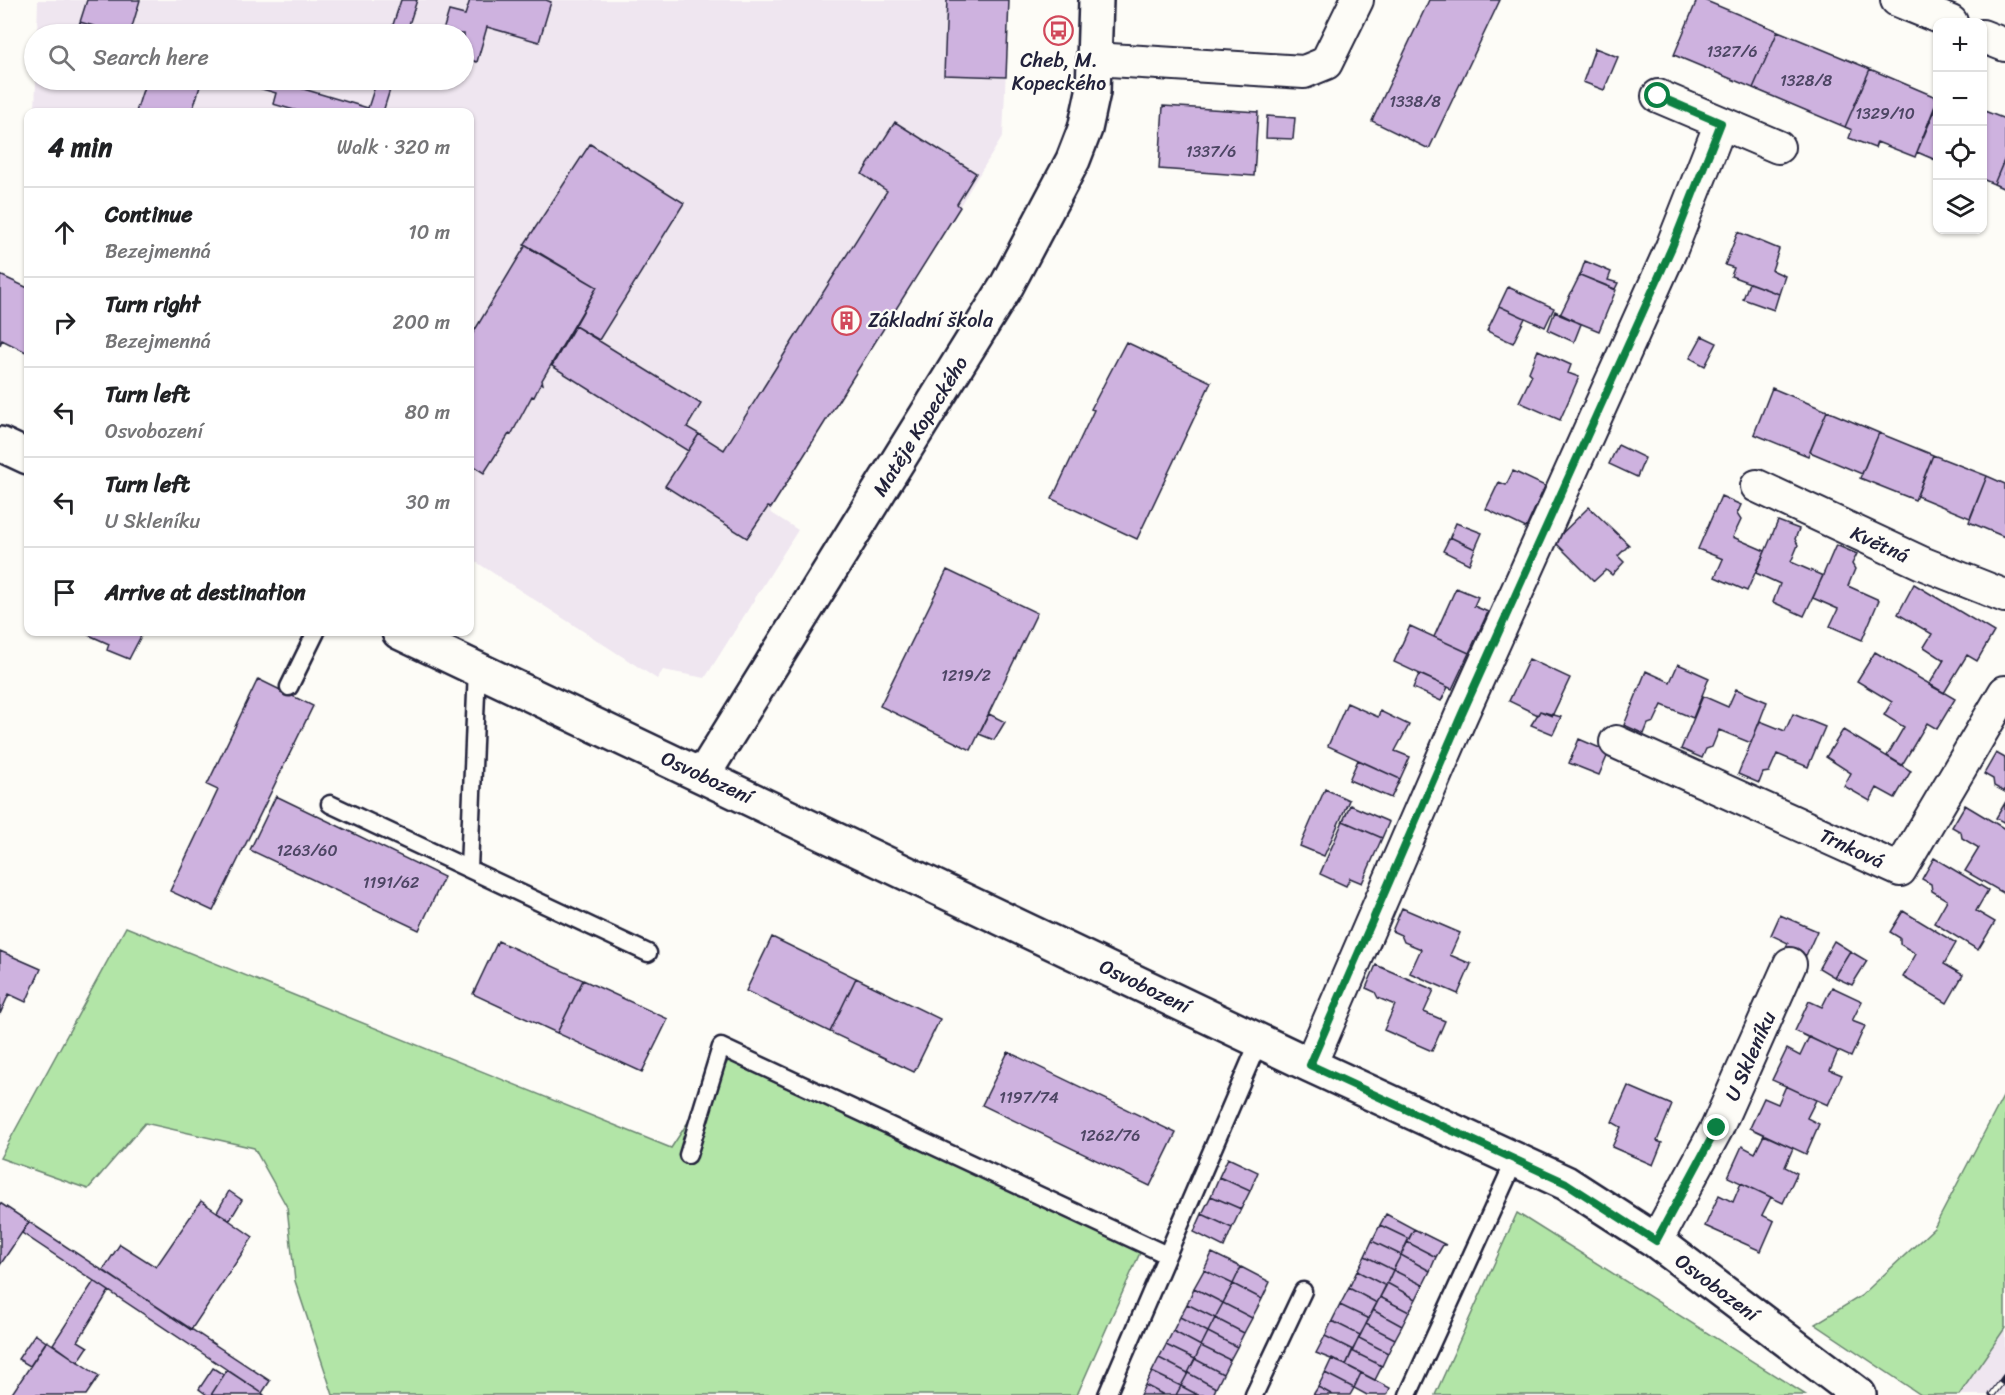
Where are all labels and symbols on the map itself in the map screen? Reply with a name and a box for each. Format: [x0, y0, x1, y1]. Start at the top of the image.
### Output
bus stop icon: Cheb, M. Kopeckého [1043, 14, 1075, 46]
house number: 1327/6 [1706, 37, 1758, 66]
place label: Cheb, M. Kopeckého [1012, 43, 1106, 101]
house number: 1328/8 [1780, 66, 1832, 95]
route start [1644, 82, 1670, 108]
house number: 1338/8 [1389, 87, 1441, 116]
house number: 1329/10 [1855, 99, 1915, 128]
house number: 1337/6 [1186, 137, 1236, 166]
place label: Základní škola [868, 303, 994, 338]
building icon: Základní škola [831, 304, 863, 336]
street label: Matěje Kopeckého [863, 349, 978, 504]
street label: Květná [1845, 516, 1915, 573]
house number: 1219/2 [941, 661, 991, 690]
street label: Osvobození [655, 741, 761, 815]
street label: Trnková [1813, 818, 1890, 879]
house number: 1263/60 [276, 836, 338, 865]
house number: 1191/62 [363, 868, 419, 897]
street label: Osvobození [1093, 949, 1199, 1025]
street label: U Skleníku [1715, 1005, 1786, 1107]
house number: 1197/74 [999, 1083, 1059, 1112]
route end [1703, 1114, 1729, 1140]
house number: 1262/76 [1080, 1121, 1140, 1150]
street label: Osvobození [1667, 1244, 1768, 1332]

